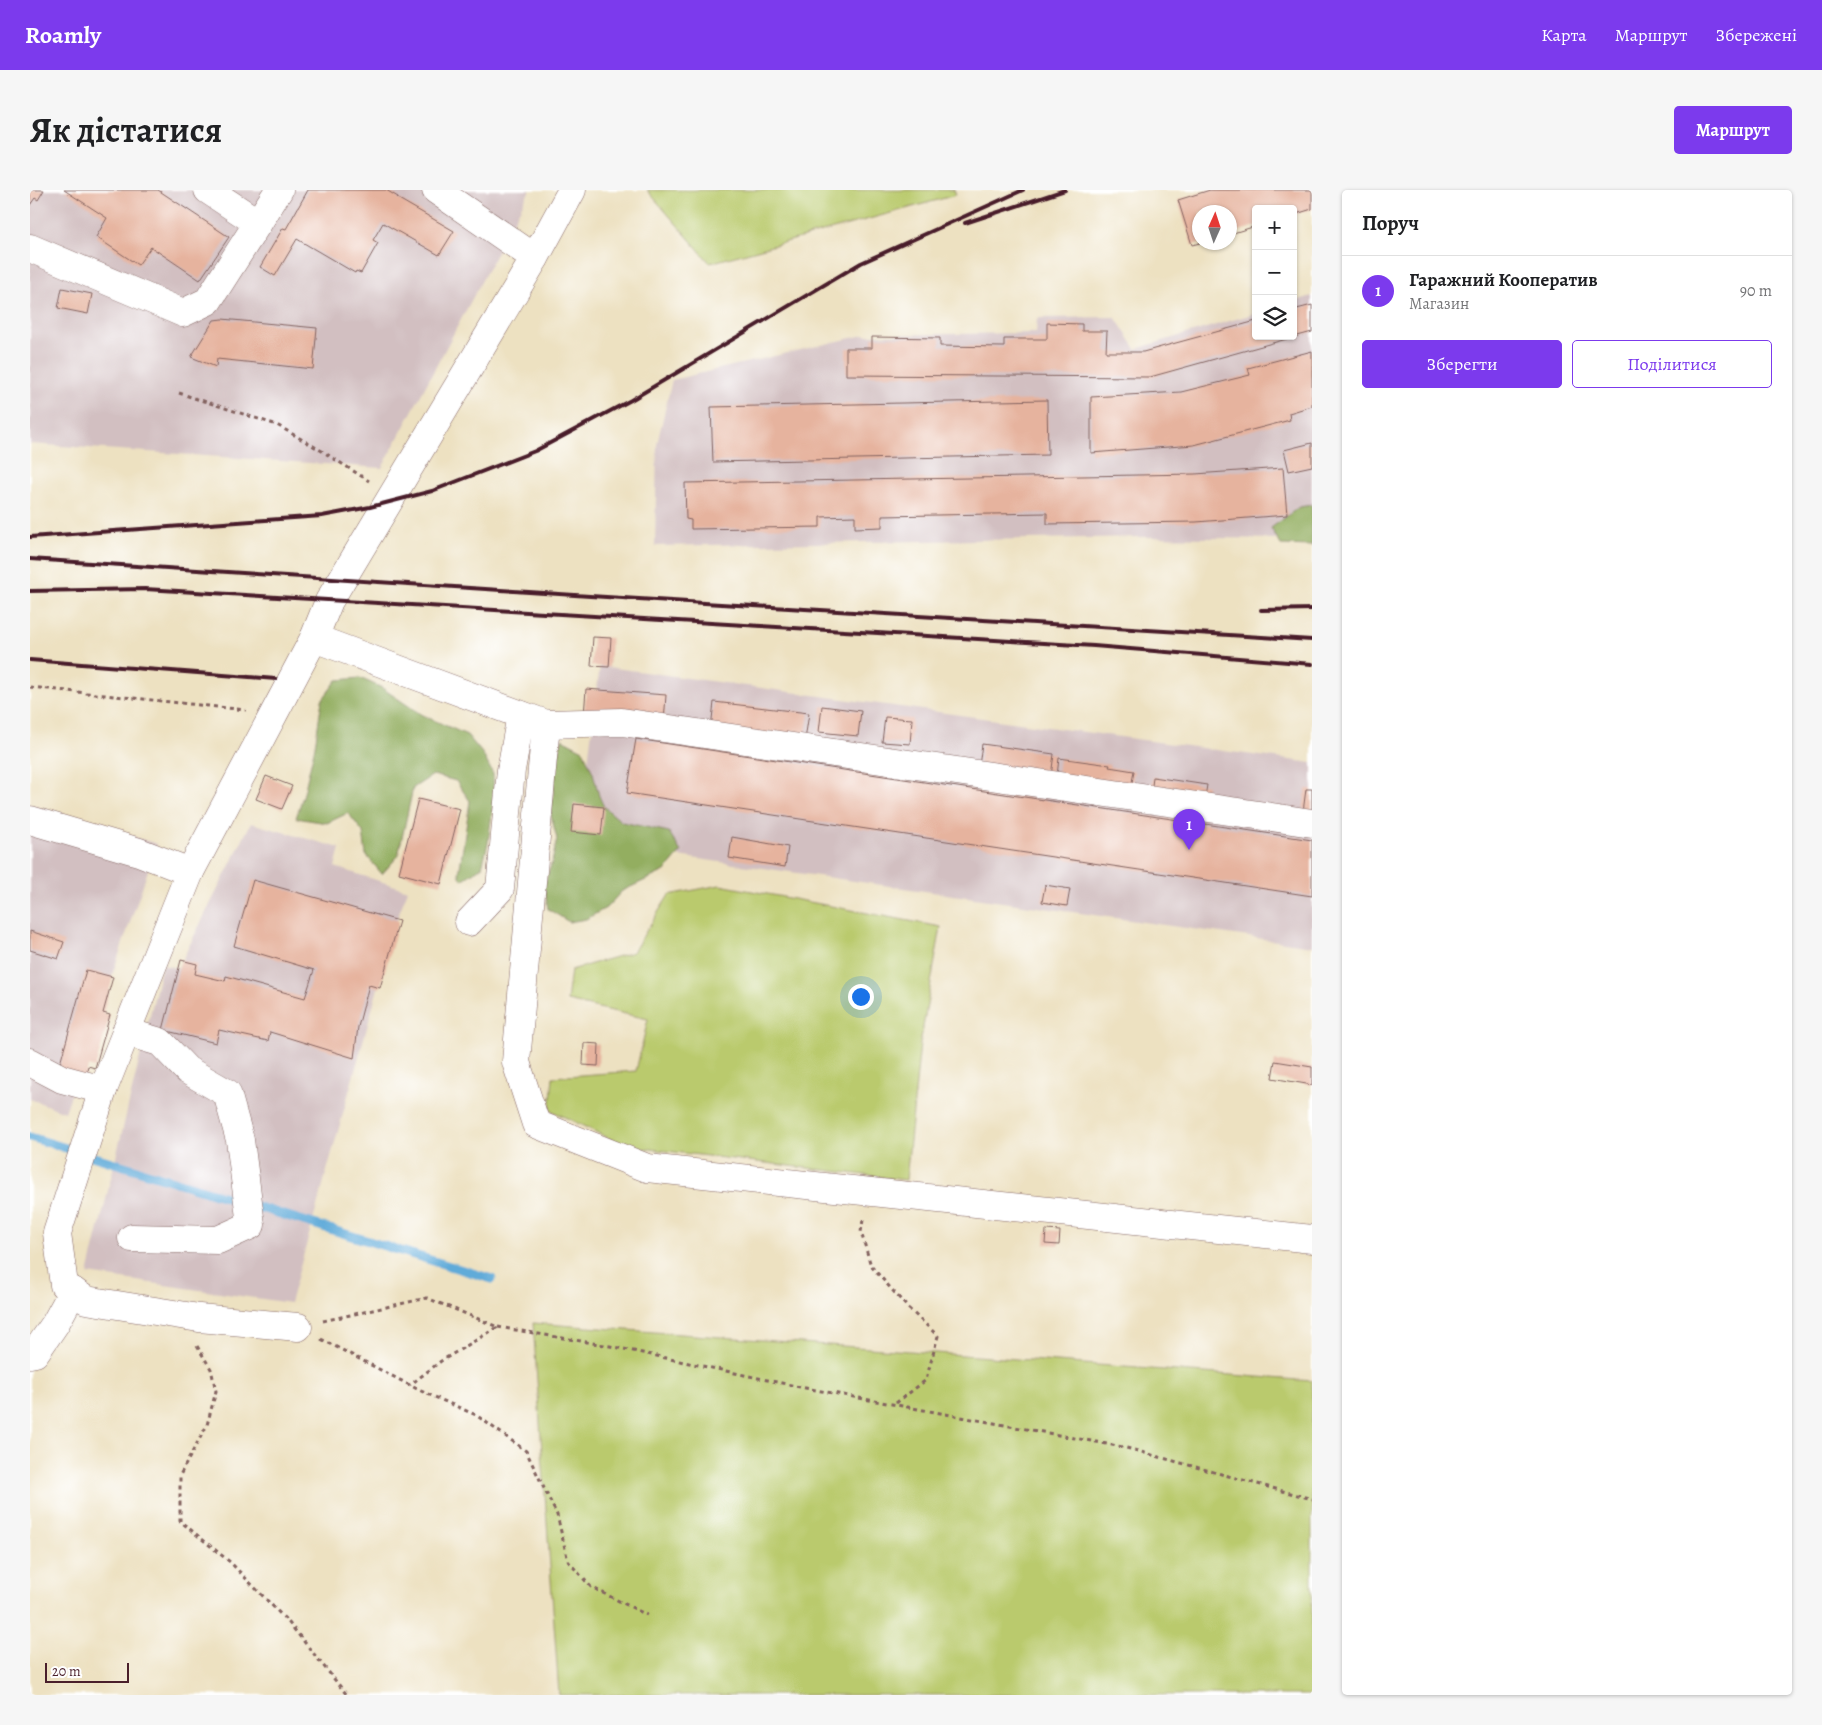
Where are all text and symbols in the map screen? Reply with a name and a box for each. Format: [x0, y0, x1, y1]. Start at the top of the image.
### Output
text: Roamly [25, 19, 101, 51]
text: Карта [1541, 23, 1587, 47]
text: Маршрут [1615, 23, 1688, 47]
text: Збережені [1716, 23, 1797, 47]
text: Як дістатися [30, 106, 222, 154]
button: Маршрут [1674, 106, 1792, 154]
north arrow [1192, 205, 1237, 250]
map controls [1252, 205, 1297, 340]
button: + [1252, 205, 1297, 250]
text: Поруч [1362, 209, 1419, 237]
button: − [1252, 250, 1297, 295]
text: Гаражний Кооператив [1409, 267, 1598, 293]
text: 1 [1375, 280, 1381, 302]
text: 90 m [1740, 280, 1772, 302]
text: Магазин [1409, 293, 1469, 315]
button: layers [1252, 295, 1297, 340]
button: Зберегти [1362, 340, 1562, 388]
button: Поділитися [1572, 340, 1772, 388]
pin: 1 [1173, 809, 1205, 850]
your location [848, 984, 874, 1010]
scale bar [45, 1660, 129, 1683]
text: 20 m [52, 1662, 81, 1681]

